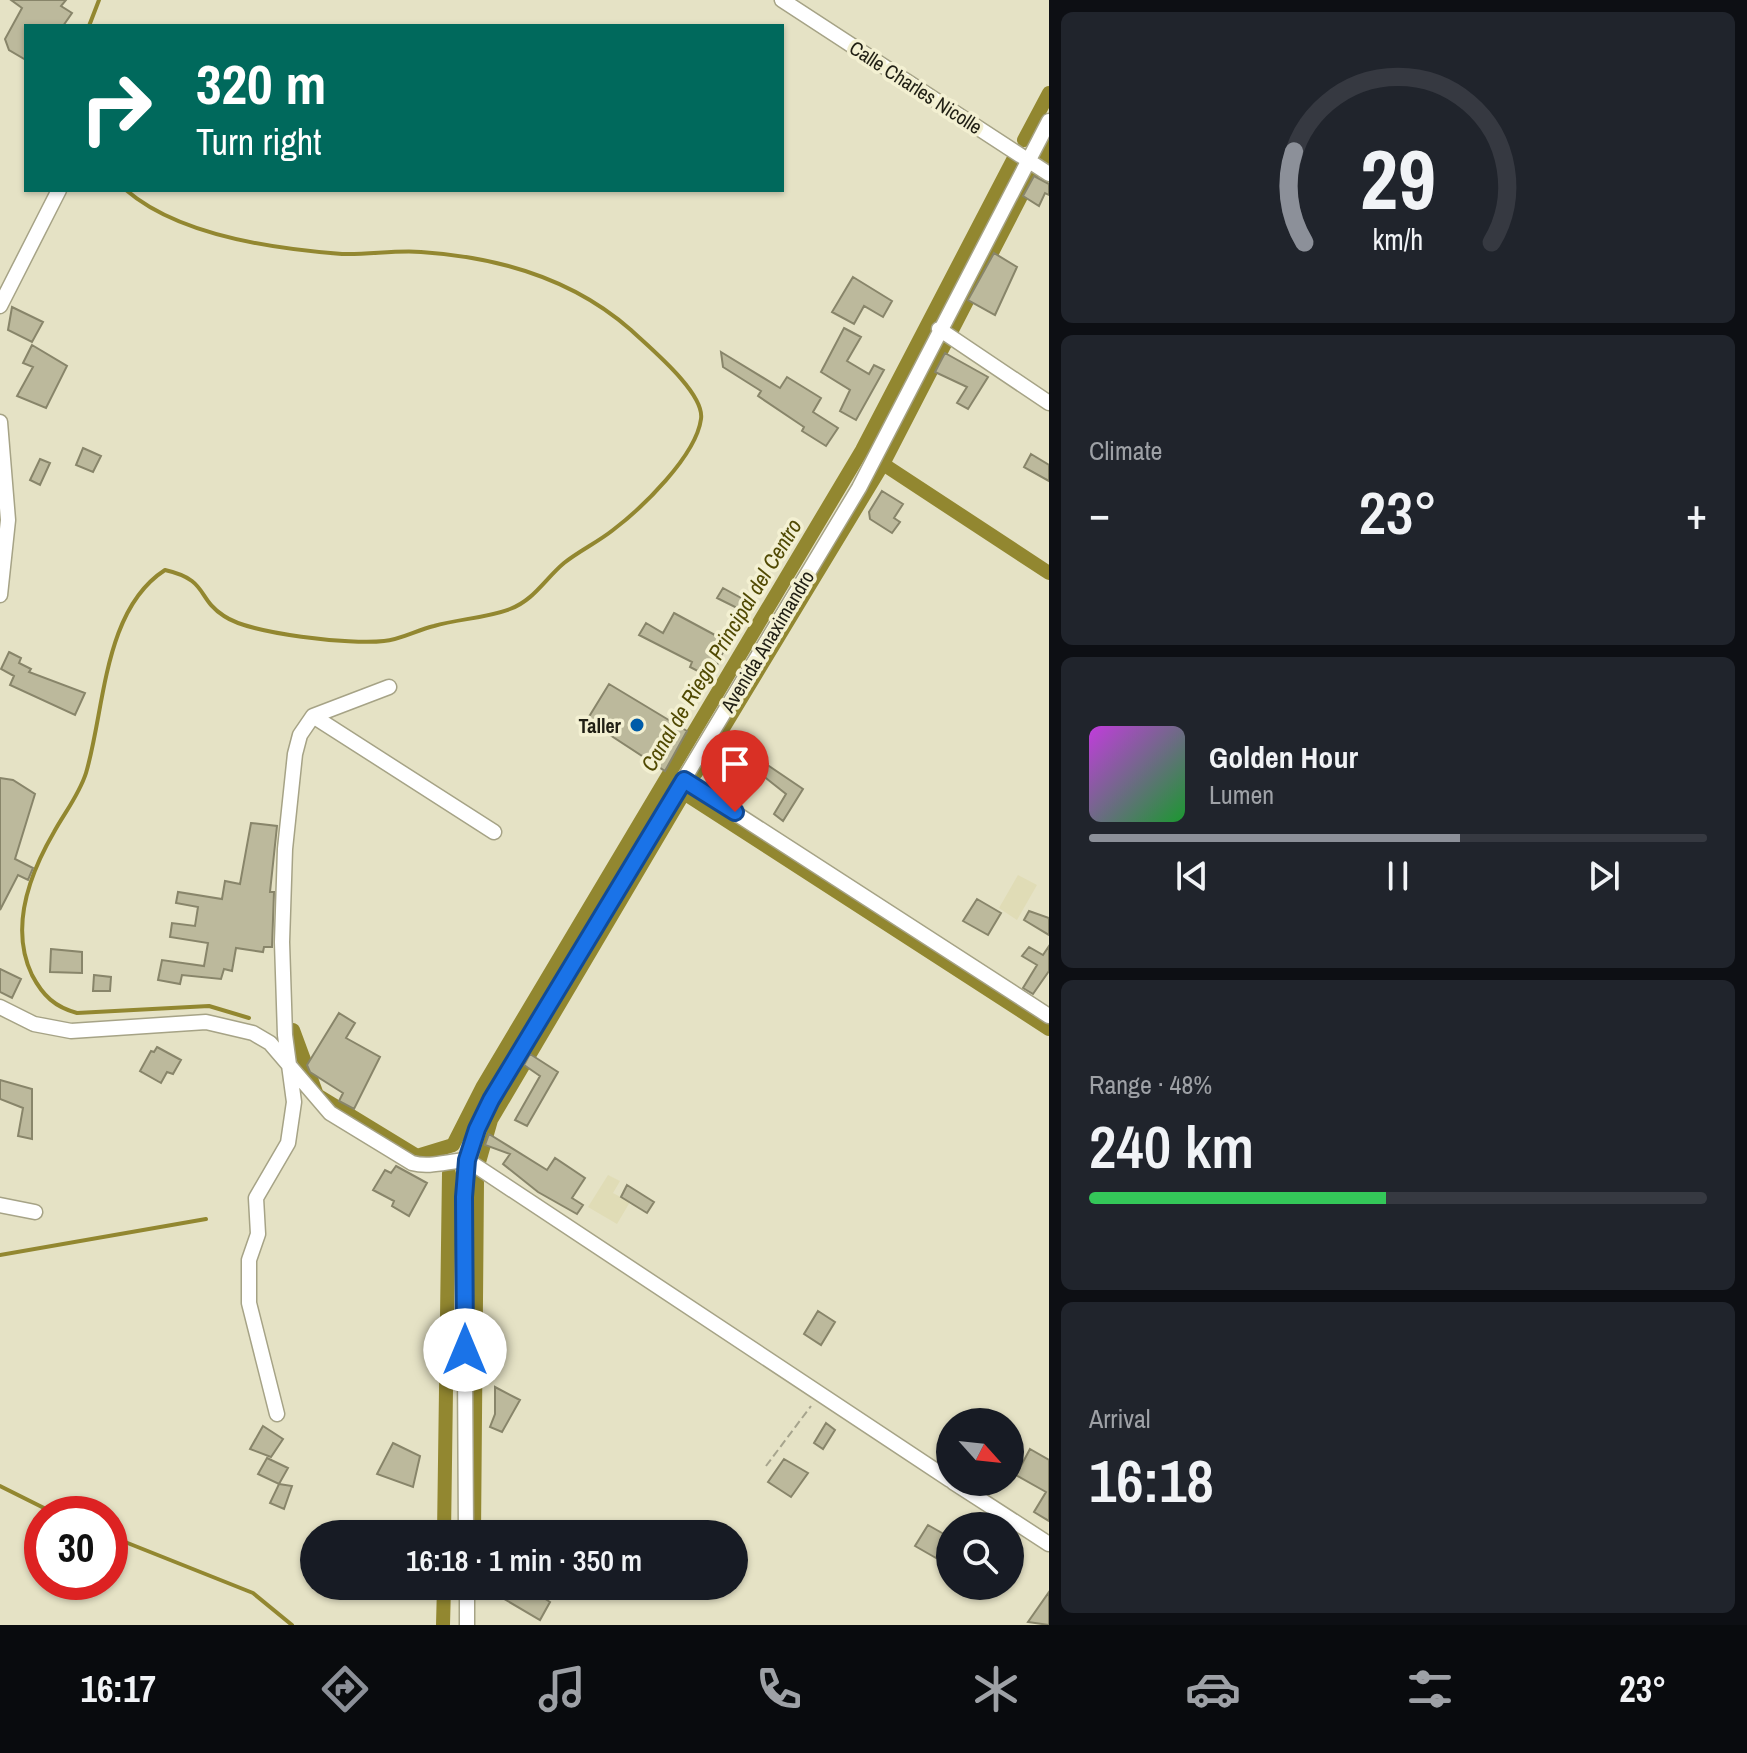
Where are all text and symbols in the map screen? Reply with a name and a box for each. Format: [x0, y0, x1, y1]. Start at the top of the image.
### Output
street label: Calle Charles Nicolle [844, 34, 988, 140]
text: 320 m [196, 46, 326, 121]
icon: right [64, 56, 168, 160]
text: Turn right [196, 118, 321, 166]
text: 29 [1360, 123, 1436, 235]
text: km/h [1373, 220, 1423, 259]
text: Climate [1089, 433, 1162, 468]
text: 23° [1359, 472, 1437, 553]
text: − [1089, 483, 1110, 543]
text: + [1686, 483, 1707, 543]
water label: Canal de Riego Principal del Centro [634, 513, 808, 777]
street label: Avenida Anaximandro [713, 565, 820, 718]
place label: Taller [578, 712, 622, 739]
marker: Taller [628, 716, 646, 734]
pin [701, 730, 769, 812]
text: Golden Hour [1209, 737, 1358, 777]
icon: arrive [713, 742, 757, 786]
text: Lumen [1209, 777, 1274, 812]
icon: previous [1170, 854, 1214, 898]
icon: pause [1376, 854, 1420, 898]
icon: next [1582, 854, 1626, 898]
text: Range · 48% [1089, 1067, 1212, 1102]
text: 240 km [1089, 1106, 1254, 1187]
position arrow [423, 1308, 507, 1392]
text: Arrival [1089, 1401, 1151, 1436]
north arrow [936, 1408, 1024, 1496]
map controls [936, 1408, 1024, 1600]
text: 16:18 [1089, 1440, 1214, 1521]
speed limit sign: 30 [24, 1496, 128, 1600]
button: search [936, 1512, 1024, 1600]
text: 16:18 · 1 min · 350 m [406, 1540, 642, 1580]
icon: directions [317, 1661, 373, 1717]
icon: music [534, 1661, 590, 1717]
icon: phone [751, 1661, 807, 1717]
icon: climate [968, 1661, 1024, 1717]
icon: car [1185, 1661, 1241, 1717]
icon: filters [1402, 1661, 1458, 1717]
text: 16:17 [81, 1665, 156, 1713]
text: 23° [1619, 1665, 1666, 1713]

